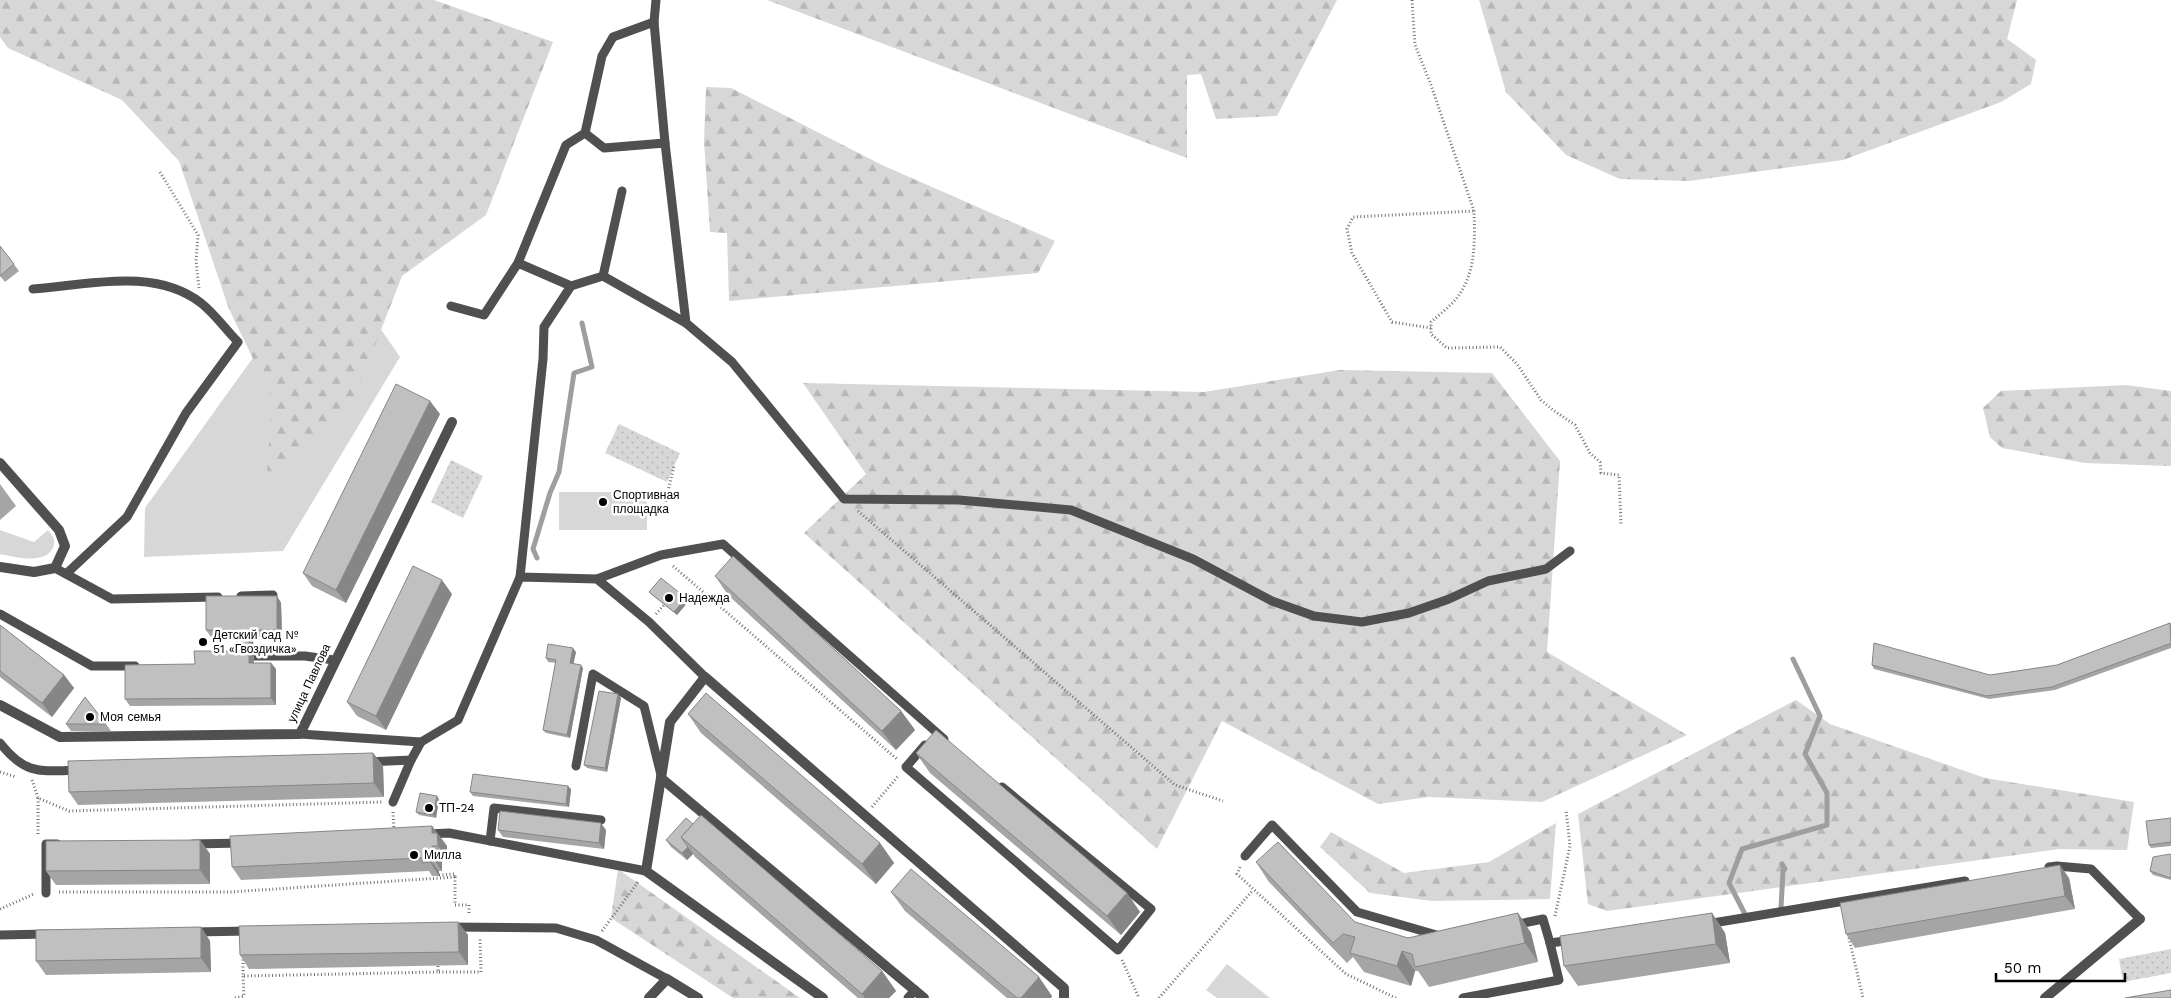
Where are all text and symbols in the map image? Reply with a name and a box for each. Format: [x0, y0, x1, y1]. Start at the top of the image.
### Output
place label: Спортивная площадка [613, 488, 680, 516]
marker: Спортивная площадка [597, 496, 609, 508]
place label: Надежда [679, 591, 730, 605]
marker: Надежда [663, 592, 675, 604]
place label: Детский сад № 51 «Гвоздичка» [213, 628, 298, 656]
marker: Детский сад № 51 «Гвоздичка» [197, 636, 209, 648]
street label: улица Павлова [285, 641, 333, 725]
place label: Моя семья [100, 710, 161, 724]
marker: Моя семья [84, 711, 96, 723]
place label: ТП-24 [439, 801, 475, 815]
marker: ТП-24 [423, 802, 435, 814]
place label: Милла [424, 848, 462, 862]
marker: Милла [408, 849, 420, 861]
scale bar [1996, 950, 2125, 982]
text: 50 m [2004, 959, 2041, 977]

